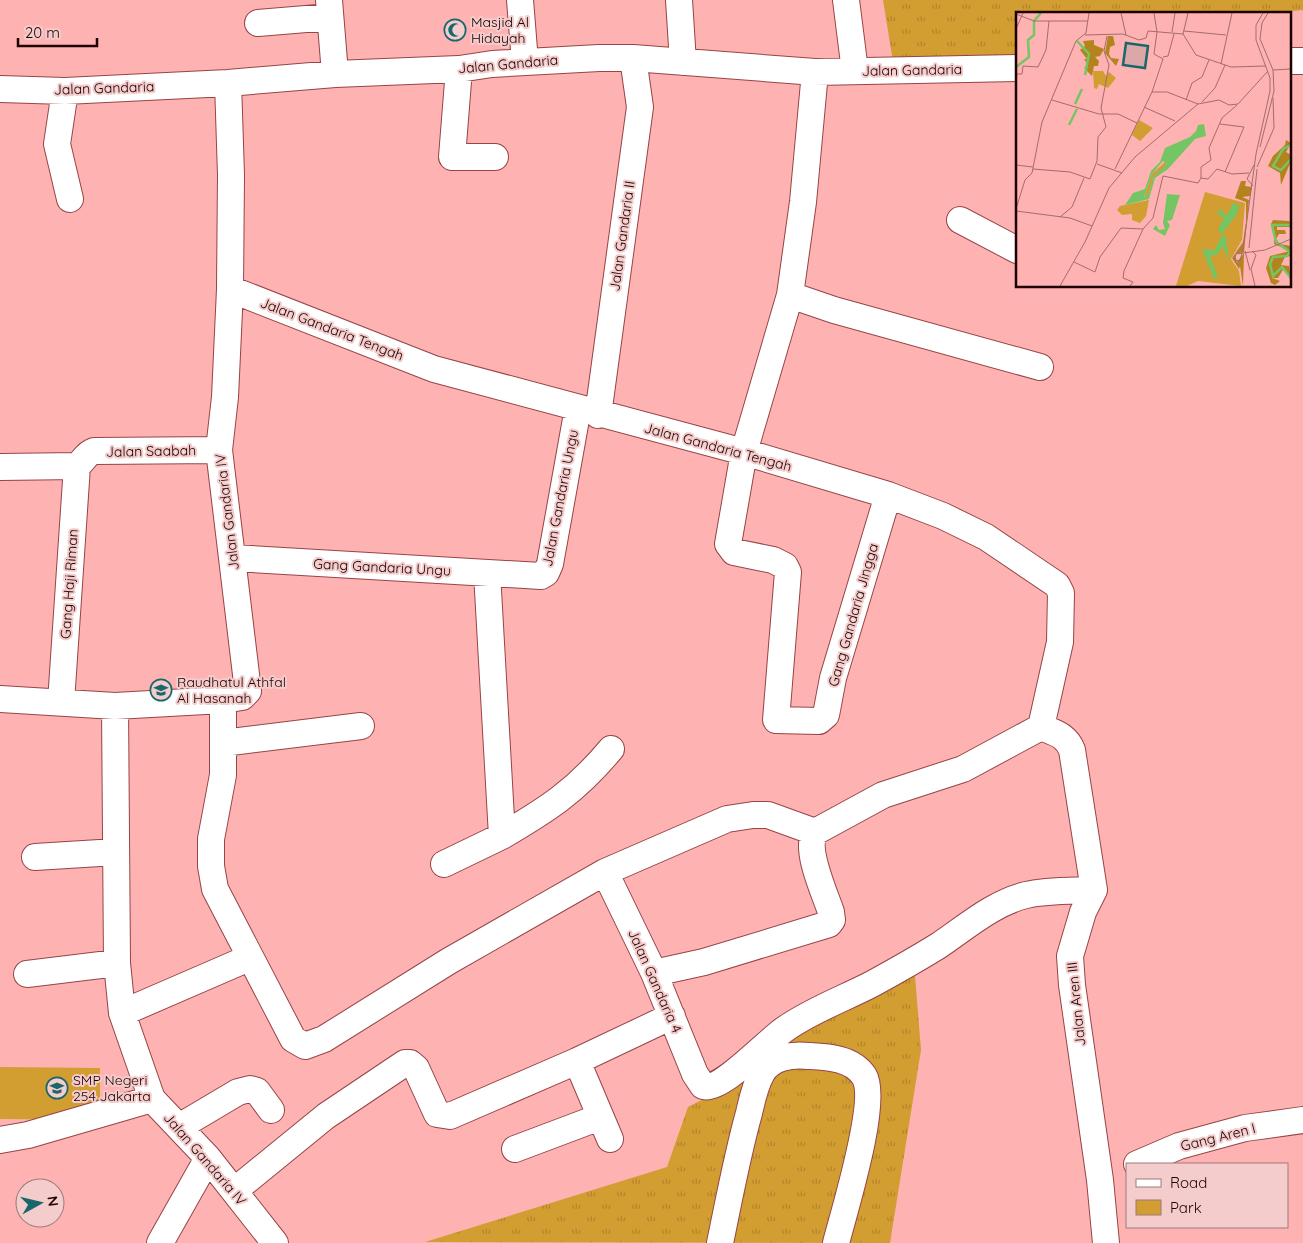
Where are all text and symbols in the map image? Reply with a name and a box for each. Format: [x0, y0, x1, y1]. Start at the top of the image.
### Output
inset map [1016, 12, 1290, 288]
place label: Masjid Al Hidayah [471, 13, 529, 47]
scale bar [18, 15, 96, 47]
mosque icon: Masjid Al Hidayah [443, 18, 467, 42]
text: 20 m [25, 23, 60, 42]
street label: Jalan Gandaria [457, 51, 559, 77]
street label: Jalan Gandaria [862, 60, 962, 80]
street label: Jalan Gandaria [53, 77, 155, 99]
street label: Jalan Gandaria II [605, 180, 639, 292]
street label: Jalan Gandaria Tengah [258, 293, 406, 365]
street label: Jalan Gandaria Tengah [642, 419, 794, 475]
street label: Jalan Gandaria Ungu [538, 428, 582, 568]
street label: Jalan Saabah [106, 441, 196, 461]
street label: Jalan Gandaria IV [211, 453, 243, 571]
street label: Gang Haji Riman [56, 529, 82, 639]
street label: Gang Gandaria Jingga [824, 541, 882, 689]
street label: Gang Gandaria Ungu [313, 554, 451, 580]
place label: Raudhatul Athfal Al Hasanah [177, 673, 286, 707]
school or university icon: Raudhatul Athfal Al Hasanah [149, 678, 173, 702]
street label: Jalan Gandaria 4 [624, 926, 686, 1036]
street label: Jalan Aren III [1063, 961, 1089, 1047]
place label: SMP Negeri 254 Jakarta [73, 1071, 151, 1105]
school or university icon: SMP Negeri 254 Jakarta [45, 1076, 69, 1100]
street label: Jalan Gandaria IV [160, 1109, 250, 1209]
street label: Gang Aren I [1179, 1119, 1257, 1155]
legend [1126, 1163, 1288, 1228]
text: Road [1170, 1173, 1207, 1192]
north arrow [15, 1178, 65, 1228]
text: N [43, 1195, 63, 1208]
text: Park [1170, 1198, 1202, 1217]

